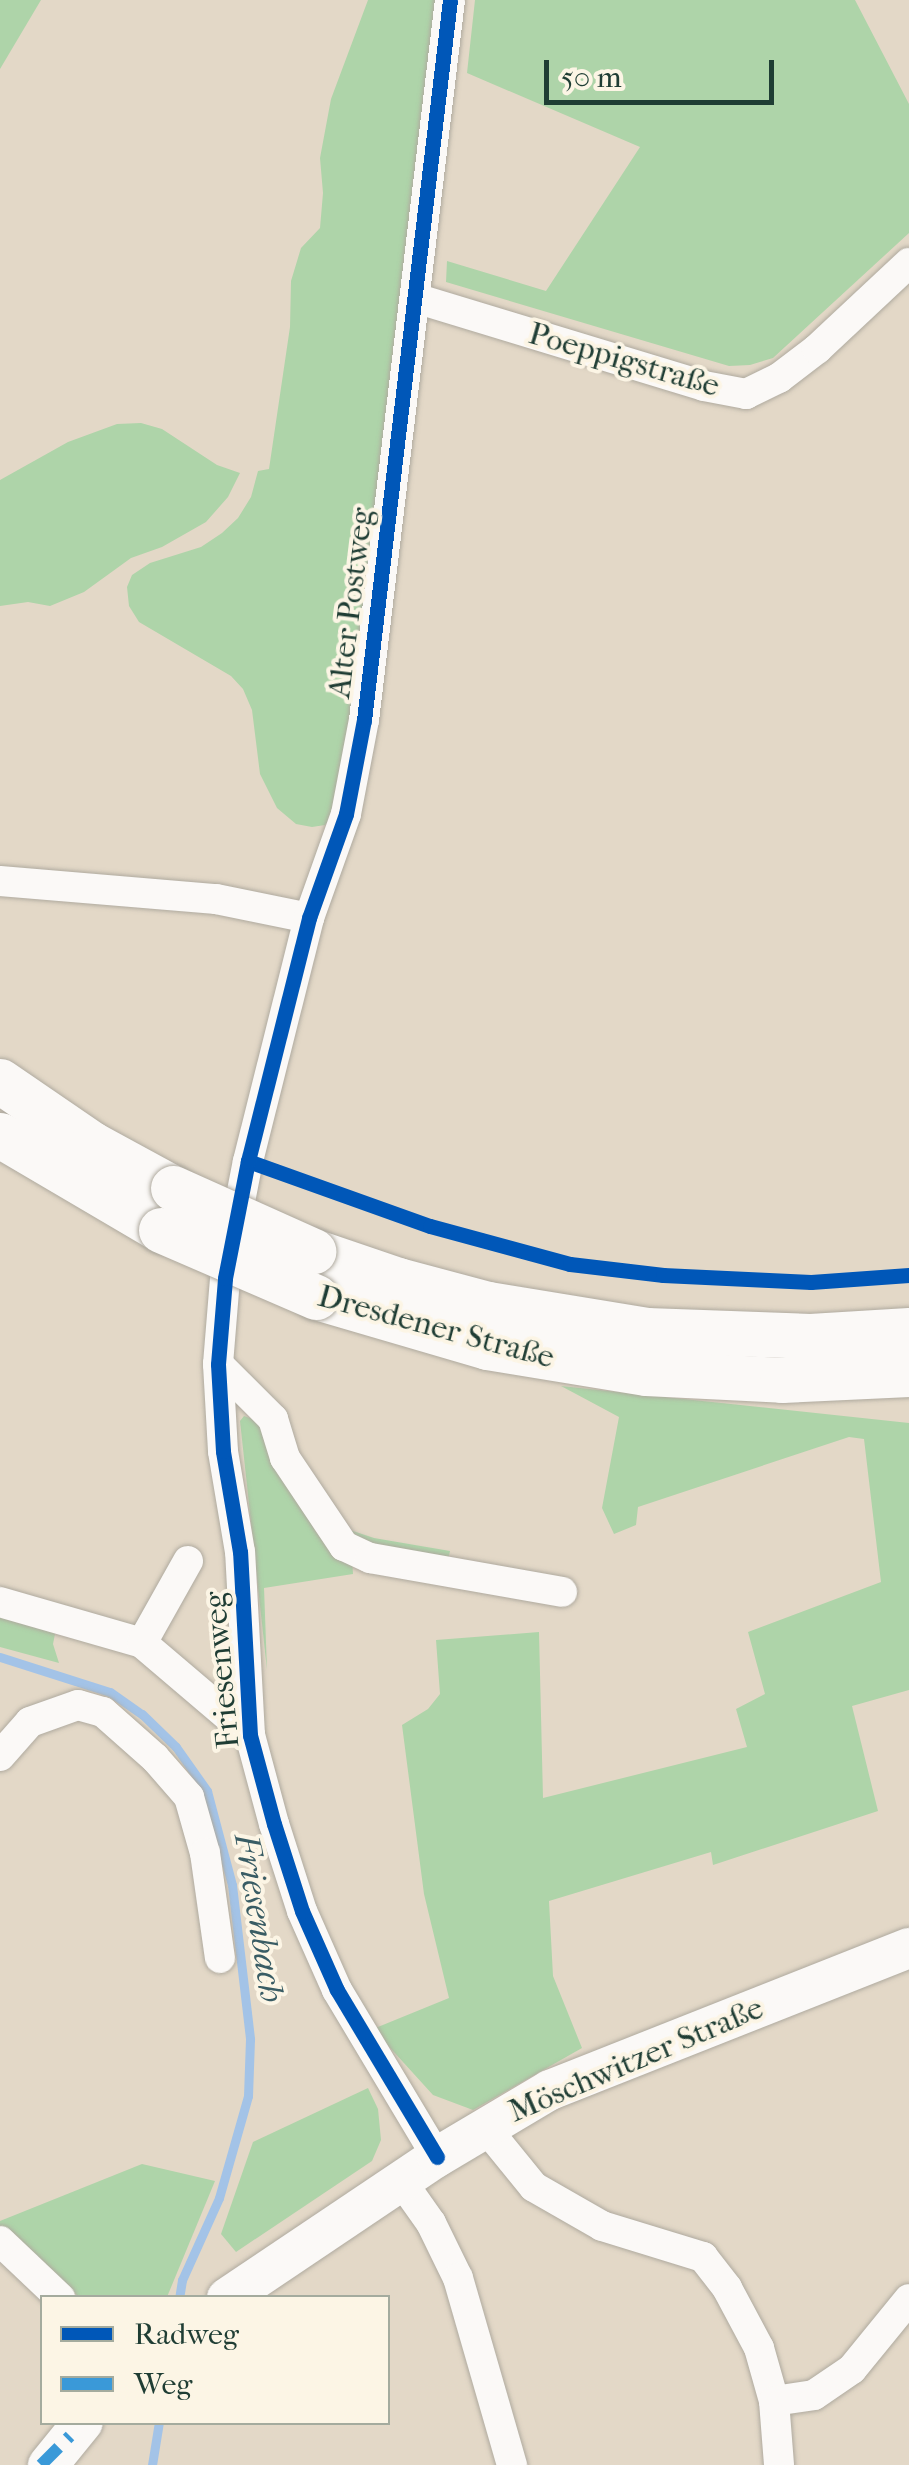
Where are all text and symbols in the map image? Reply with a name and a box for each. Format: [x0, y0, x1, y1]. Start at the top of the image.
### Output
scale bar [549, 40, 779, 102]
text: 50 m [561, 60, 622, 95]
street label: Poeppigstraße [524, 314, 724, 406]
street label: Alter Postweg [320, 506, 382, 700]
street label: Dresdener Straße [314, 1277, 558, 1377]
street label: Friesenweg [196, 1590, 248, 1750]
water label: Friesenbach [225, 1831, 293, 2005]
street label: Möschwitzer Straße [503, 1989, 769, 2131]
legend [40, 2295, 390, 2425]
text: Radweg [134, 2317, 239, 2352]
text: Weg [134, 2367, 192, 2402]

